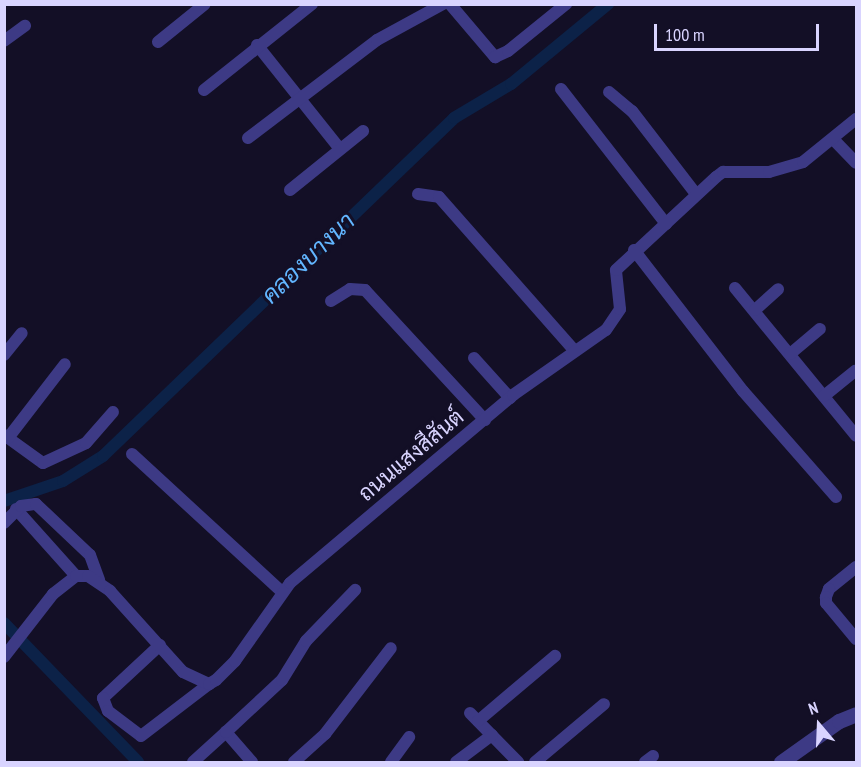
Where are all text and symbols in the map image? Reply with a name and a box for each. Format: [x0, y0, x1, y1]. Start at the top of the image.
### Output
scale bar [657, 12, 822, 50]
text: 100 m [665, 23, 705, 46]
water label: คลองบางนา [255, 207, 361, 309]
street label: ถนนแสงสีสันต์ [353, 403, 469, 507]
north arrow [789, 695, 849, 755]
text: N [806, 697, 820, 719]

